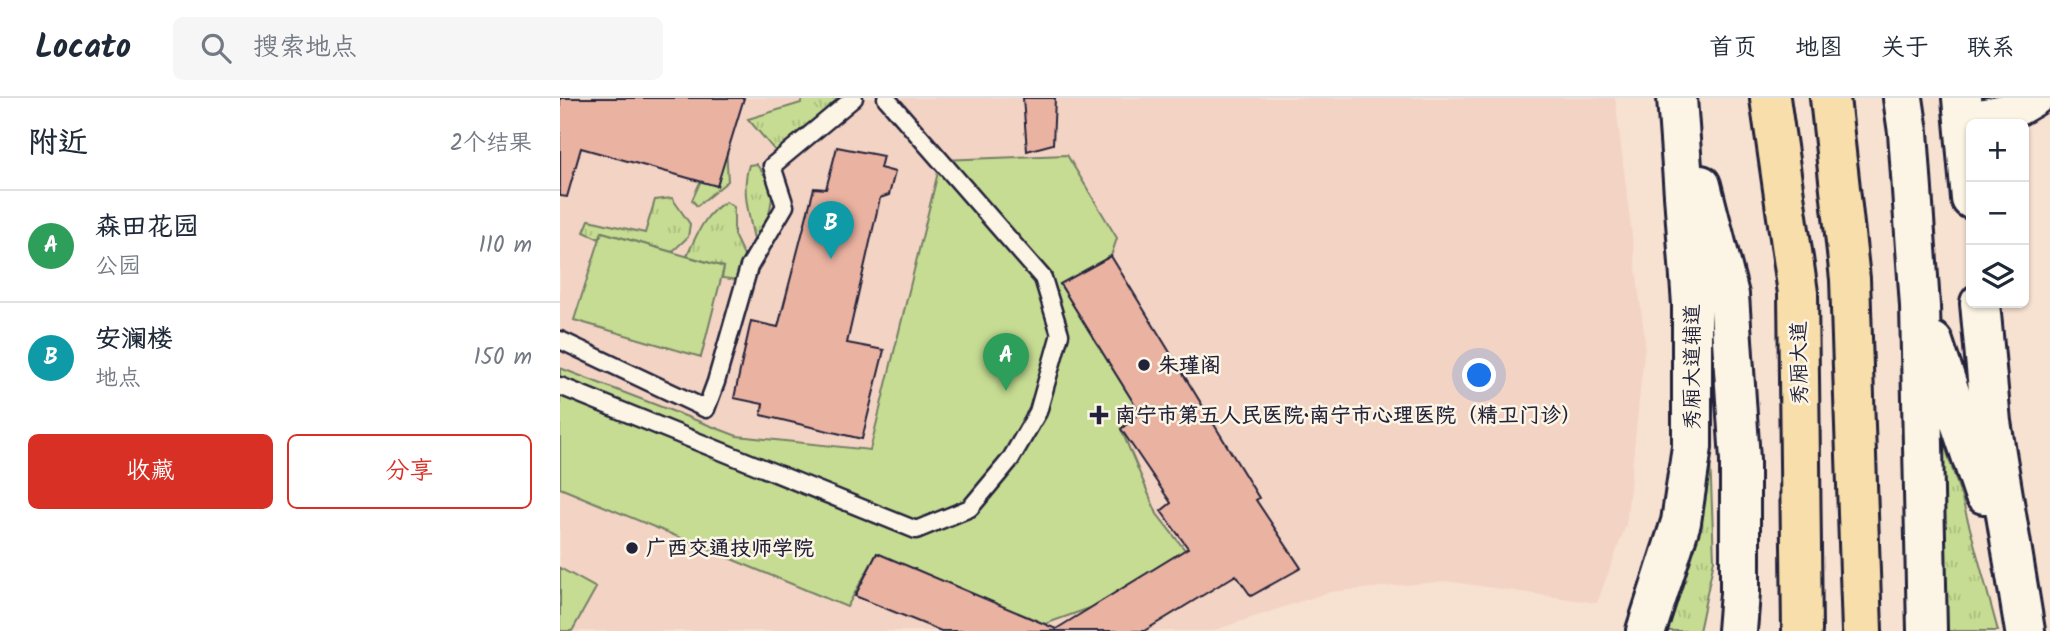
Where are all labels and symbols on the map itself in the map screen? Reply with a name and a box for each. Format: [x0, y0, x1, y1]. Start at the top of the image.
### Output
pin: B [808, 201, 854, 259]
street label: 秀厢大道辅道 [1677, 304, 1710, 430]
street label: 秀厢大道 [1783, 321, 1818, 405]
pin: A [983, 333, 1029, 391]
place label: 朱瑾阁 [1158, 350, 1221, 383]
marker: 朱瑾阁 [1136, 357, 1152, 373]
your location [1462, 358, 1496, 392]
place label: 南宁市第五人民医院·南宁市心理医院（精卫门诊） [1115, 400, 1582, 433]
marker: 南宁市第五人民医院·南宁市心理医院（精卫门诊） [1089, 405, 1109, 425]
place label: 广西交通技师学院 [646, 533, 814, 566]
marker: 广西交通技师学院 [624, 540, 640, 556]

